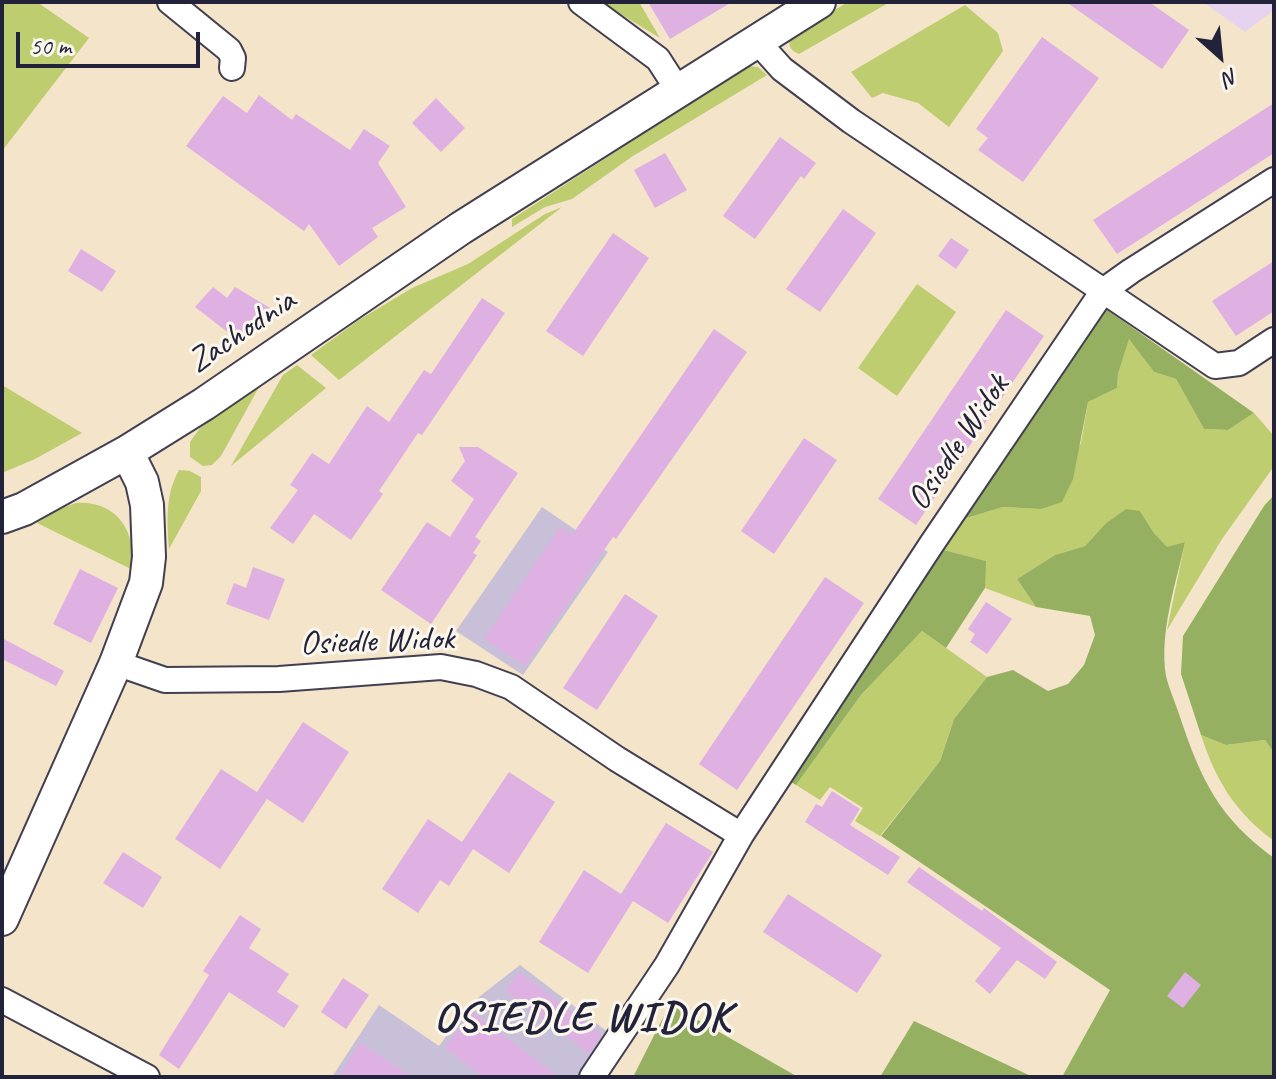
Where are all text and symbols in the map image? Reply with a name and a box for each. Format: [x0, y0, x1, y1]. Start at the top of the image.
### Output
scale bar [20, 16, 204, 66]
north arrow [1180, 16, 1260, 96]
text: 50 m [30, 31, 71, 61]
text: N [1218, 62, 1243, 93]
street label: Zachodnia [180, 281, 304, 383]
street label: Osiedle Widok [899, 368, 1019, 518]
street label: Osiedle Widok [299, 619, 455, 665]
district label: OSIEDLE WIDOK [434, 994, 732, 1044]

